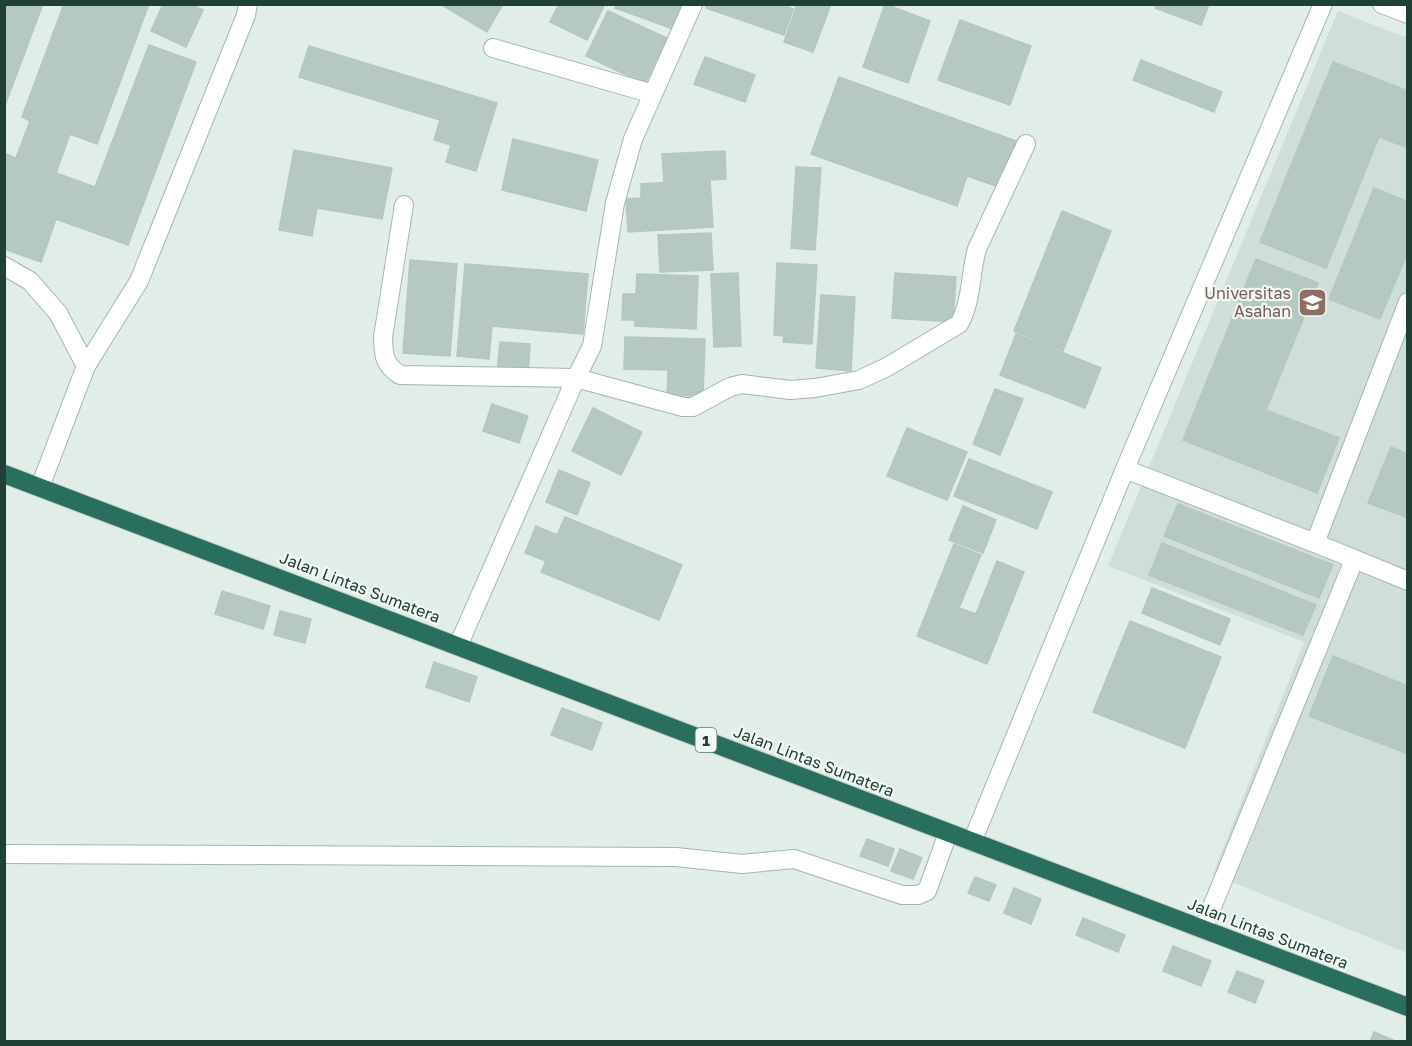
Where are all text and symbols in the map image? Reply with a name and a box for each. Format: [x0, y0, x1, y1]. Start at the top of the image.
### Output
place label: Universitas Asahan [1204, 283, 1291, 321]
school or university icon: Universitas Asahan [1296, 286, 1328, 318]
street label: Jalan Lintas Sumatera [277, 547, 443, 627]
street label: Jalan Lintas Sumatera [731, 721, 897, 801]
road number: 1 [696, 728, 716, 752]
street label: Jalan Lintas Sumatera [1185, 893, 1351, 973]

